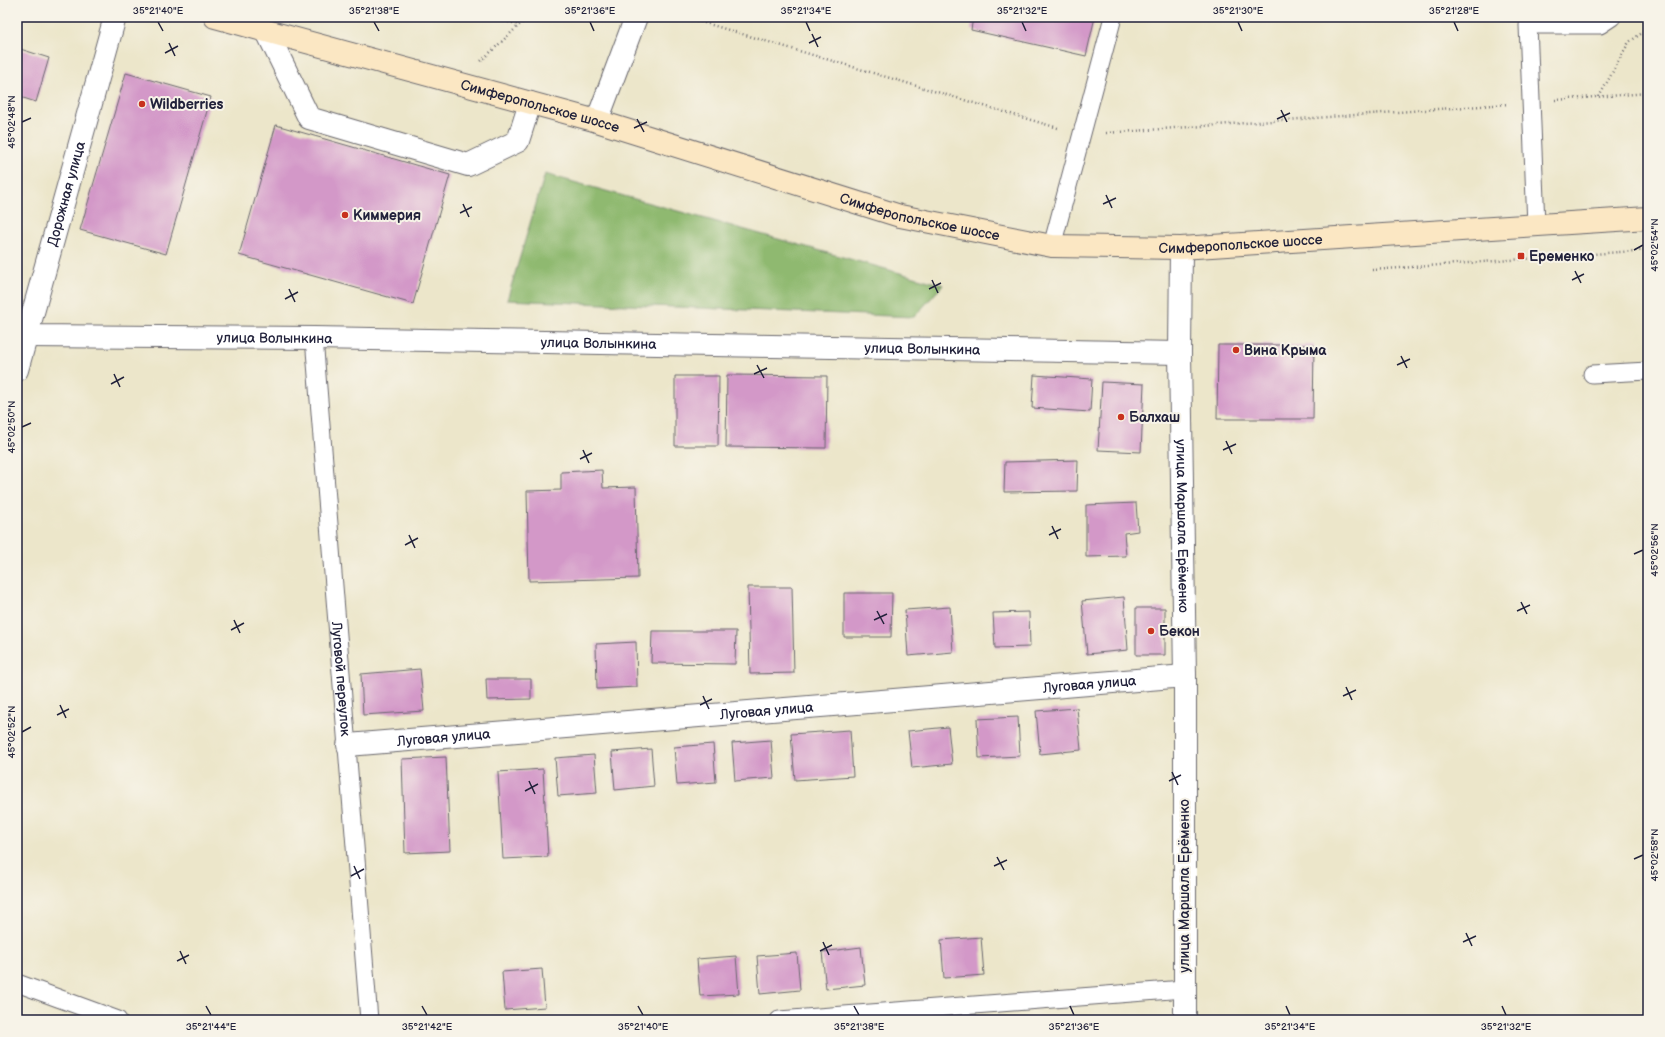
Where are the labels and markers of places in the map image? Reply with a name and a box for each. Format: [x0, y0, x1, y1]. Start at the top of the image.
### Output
place label: Wildberries [150, 96, 223, 113]
marker: Wildberries [137, 99, 147, 109]
place label: Киммерия [353, 207, 421, 224]
marker: Киммерия [340, 210, 350, 220]
place label: Еременко [1529, 248, 1595, 265]
marker: Еременко [1516, 251, 1526, 261]
place label: Вина Крыма [1244, 342, 1327, 359]
marker: Вина Крыма [1231, 345, 1241, 355]
place label: Балхаш [1129, 409, 1180, 426]
marker: Балхаш [1116, 412, 1126, 422]
place label: Бекон [1159, 623, 1200, 640]
marker: Бекон [1146, 626, 1156, 636]

